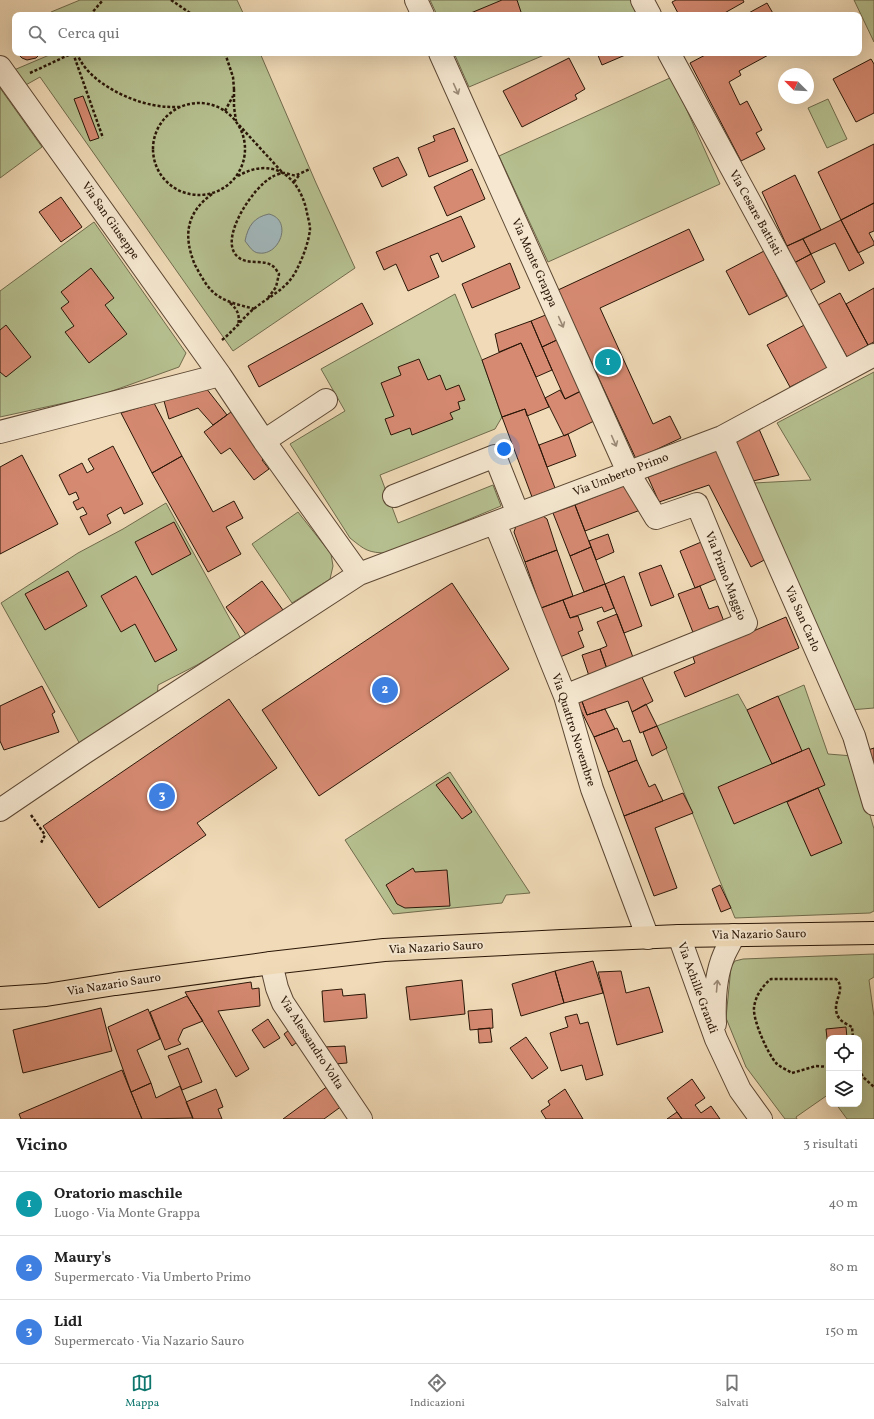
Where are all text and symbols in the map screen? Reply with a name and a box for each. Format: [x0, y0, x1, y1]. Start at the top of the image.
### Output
search box [12, 12, 862, 56]
icon: search [26, 23, 48, 45]
text: Cerca qui [58, 24, 120, 45]
north arrow [778, 68, 814, 104]
one-way arrow [453, 82, 460, 94]
street label: Via Cesare Battisti [725, 167, 785, 259]
street label: Via San Giuseppe [77, 179, 143, 263]
street label: Via Monte Grappa [507, 216, 561, 310]
one-way arrow [558, 316, 565, 328]
pin: 1 [595, 347, 621, 377]
one-way arrow [611, 434, 618, 446]
your location [494, 439, 514, 459]
street label: Via Umberto Primo [571, 449, 671, 501]
street label: Via Primo Maggio [701, 529, 749, 623]
street label: Via San Carlo [780, 583, 824, 655]
street label: Via Quattro Novembre [547, 671, 599, 789]
pin: 2 [372, 675, 398, 705]
pin: 3 [149, 781, 175, 811]
street label: Via Nazario Sauro [712, 926, 806, 944]
street label: Via Nazario Sauro [388, 938, 484, 958]
street label: Via Achille Grandi [673, 940, 721, 1036]
street label: Via Nazario Sauro [66, 970, 162, 1000]
one-way arrow [713, 980, 720, 993]
street label: Via Alessandro Volta [275, 993, 347, 1093]
map controls [826, 1035, 862, 1107]
button: locate [826, 1035, 862, 1071]
button: layers [826, 1071, 862, 1107]
text: Vicino [16, 1134, 67, 1157]
text: 3 risultati [803, 1136, 858, 1154]
text: Oratorio maschile [54, 1184, 182, 1205]
text: 1 [26, 1195, 32, 1213]
text: 40 m [829, 1195, 858, 1213]
text: Luogo · Via Monte Grappa [54, 1205, 200, 1223]
text: Maury's [54, 1248, 111, 1269]
text: 2 [26, 1259, 32, 1277]
text: 80 m [829, 1259, 858, 1277]
text: Supermercato · Via Umberto Primo [54, 1269, 251, 1287]
text: Lidl [54, 1312, 82, 1333]
text: 3 [26, 1323, 32, 1341]
text: 150 m [825, 1323, 858, 1341]
text: Supermercato · Via Nazario Sauro [54, 1333, 244, 1351]
tab: Mappa [125, 1372, 159, 1411]
tab: Indicazioni [410, 1372, 465, 1411]
tab: Salvati [716, 1372, 749, 1411]

